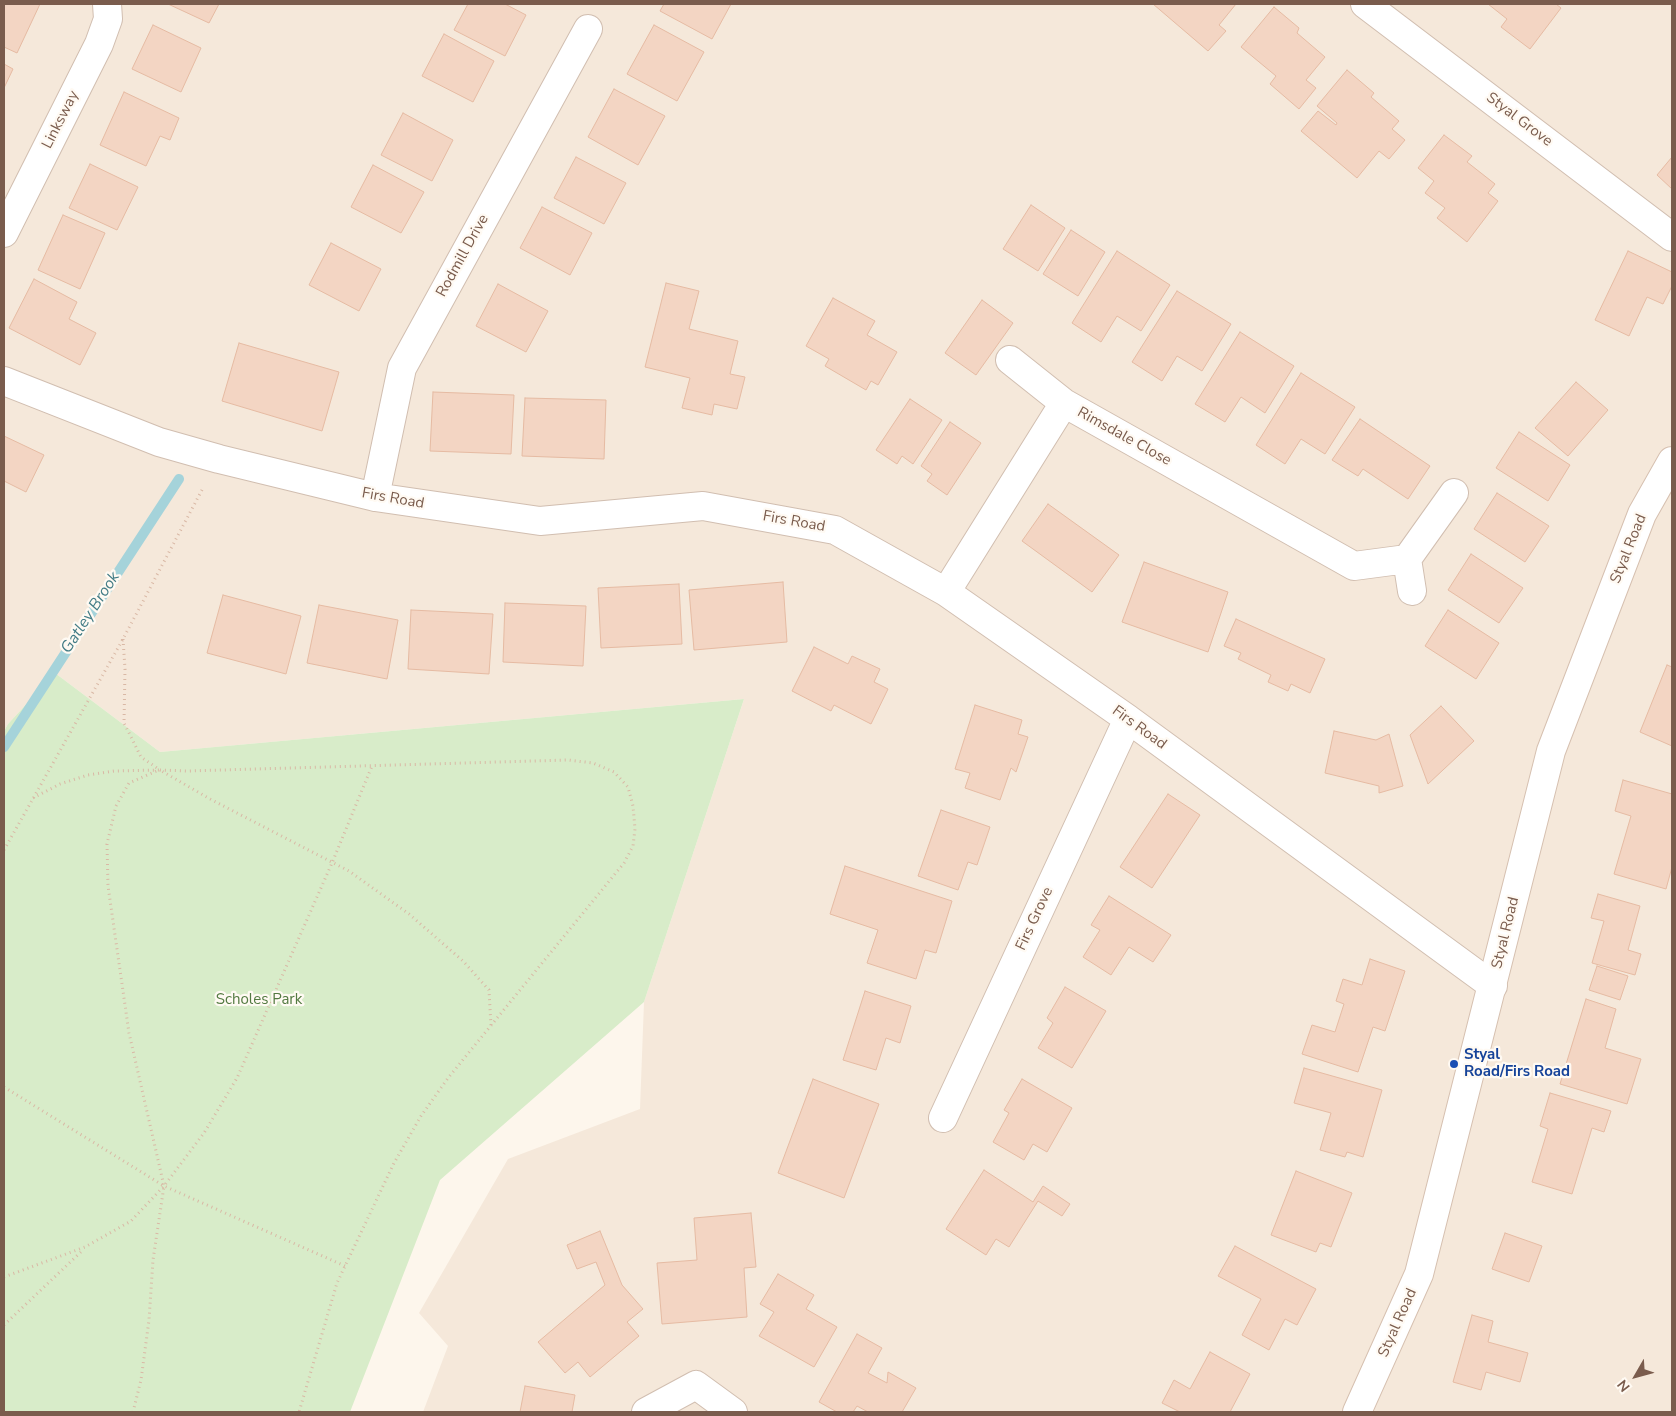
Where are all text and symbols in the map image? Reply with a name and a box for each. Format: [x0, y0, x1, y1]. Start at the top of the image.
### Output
street label: Linksway [39, 88, 83, 152]
street label: Styal Grove [1482, 89, 1556, 151]
street label: Rodmill Drive [433, 212, 493, 300]
street label: Rimsdale Close [1074, 404, 1174, 470]
street label: Firs Road [360, 485, 426, 513]
street label: Firs Road [761, 508, 827, 536]
street label: Styal Road [1607, 512, 1651, 586]
water label: Gatley Brook [58, 569, 124, 657]
street label: Firs Road [1108, 702, 1170, 754]
street label: Firs Grove [1012, 884, 1058, 954]
street label: Styal Road [1488, 895, 1524, 971]
park label: Scholes Park [216, 991, 302, 1009]
place label: Styal Road/Firs Road [1464, 1046, 1570, 1081]
marker: Styal Road/Firs Road [1448, 1058, 1460, 1070]
street label: Styal Road [1375, 1286, 1421, 1360]
north arrow [1611, 1351, 1661, 1401]
text: N [1613, 1376, 1635, 1396]

